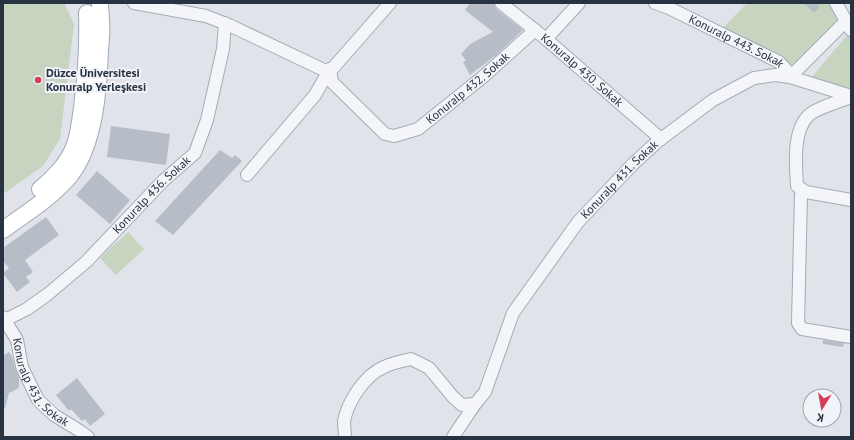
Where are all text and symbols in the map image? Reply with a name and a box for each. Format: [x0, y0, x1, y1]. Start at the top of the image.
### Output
street label: Konuralp 443. Sokak [687, 11, 788, 70]
street label: Konuralp 430. Sokak [538, 30, 627, 110]
street label: Konuralp 432. Sokak [423, 49, 513, 127]
place label: Düzce Üniversitesi Konuralp Yerleşkesi [46, 65, 146, 94]
marker: Düzce Üniversitesi Konuralp Yerleşkesi [33, 75, 43, 85]
street label: Konuralp 431. Sokak [577, 137, 661, 222]
street label: Konuralp 436. Sokak [109, 152, 194, 237]
street label: Konuralp 431. Sokak [10, 337, 72, 430]
north arrow [802, 388, 842, 428]
text: K [815, 410, 825, 425]

